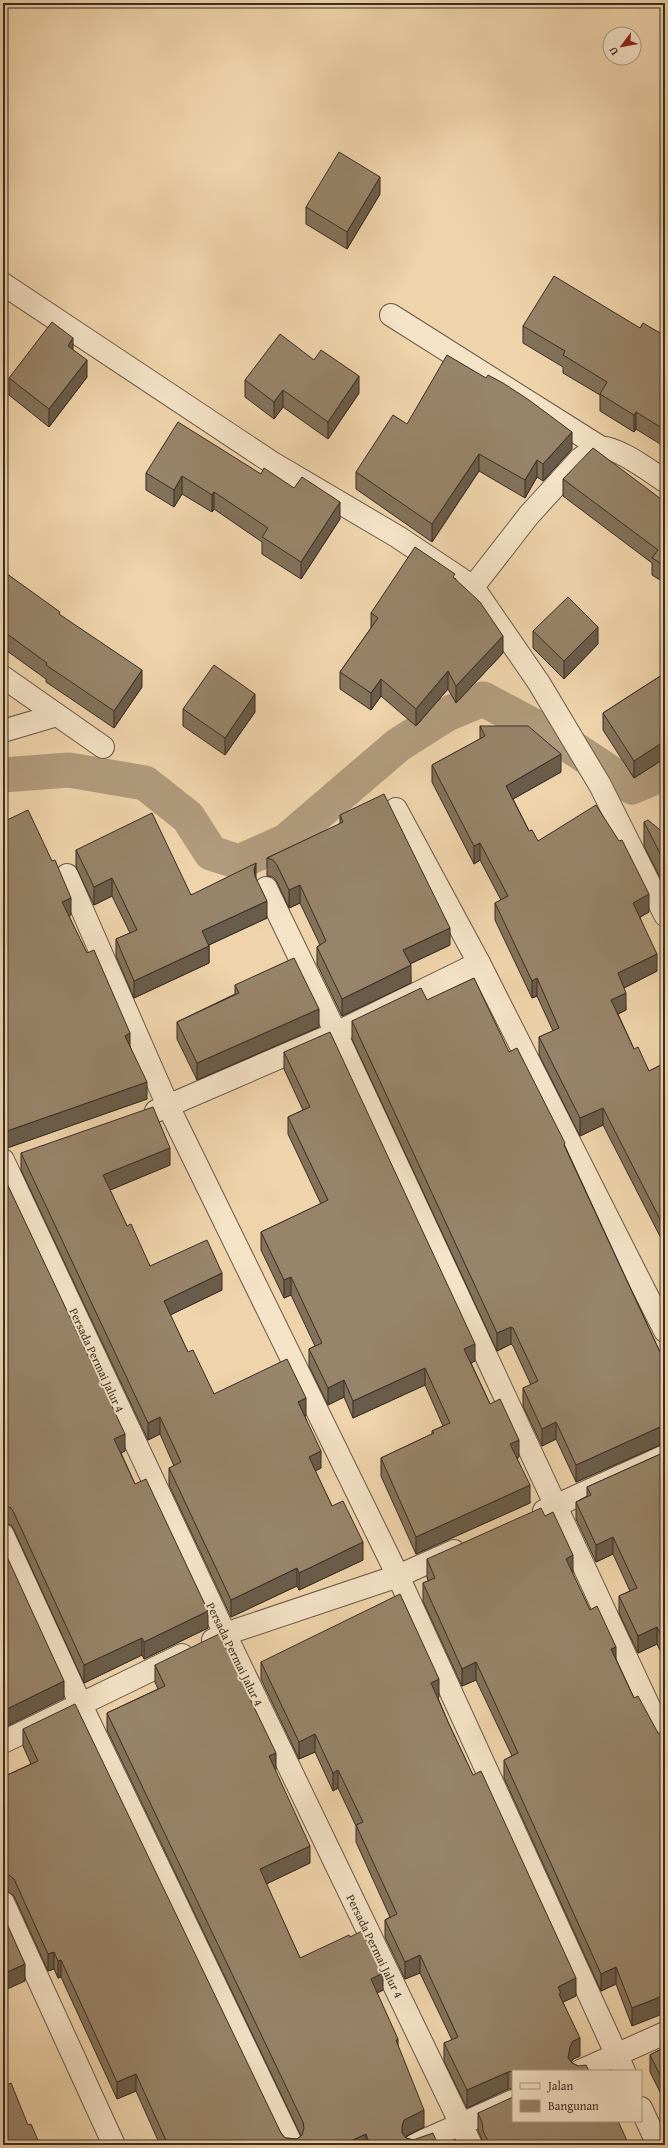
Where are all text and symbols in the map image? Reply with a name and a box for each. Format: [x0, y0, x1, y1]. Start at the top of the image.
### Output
north arrow [602, 26, 642, 66]
text: U [604, 43, 622, 59]
street label: Persada Permai Jalur 4 [65, 1305, 129, 1415]
street label: Persada Permai Jalur 4 [203, 1599, 268, 1709]
street label: Persada Permai Jalur 4 [343, 1891, 408, 2001]
legend [512, 2070, 642, 2122]
text: Jalan [546, 2077, 573, 2094]
text: Bangunan [548, 2097, 599, 2114]

